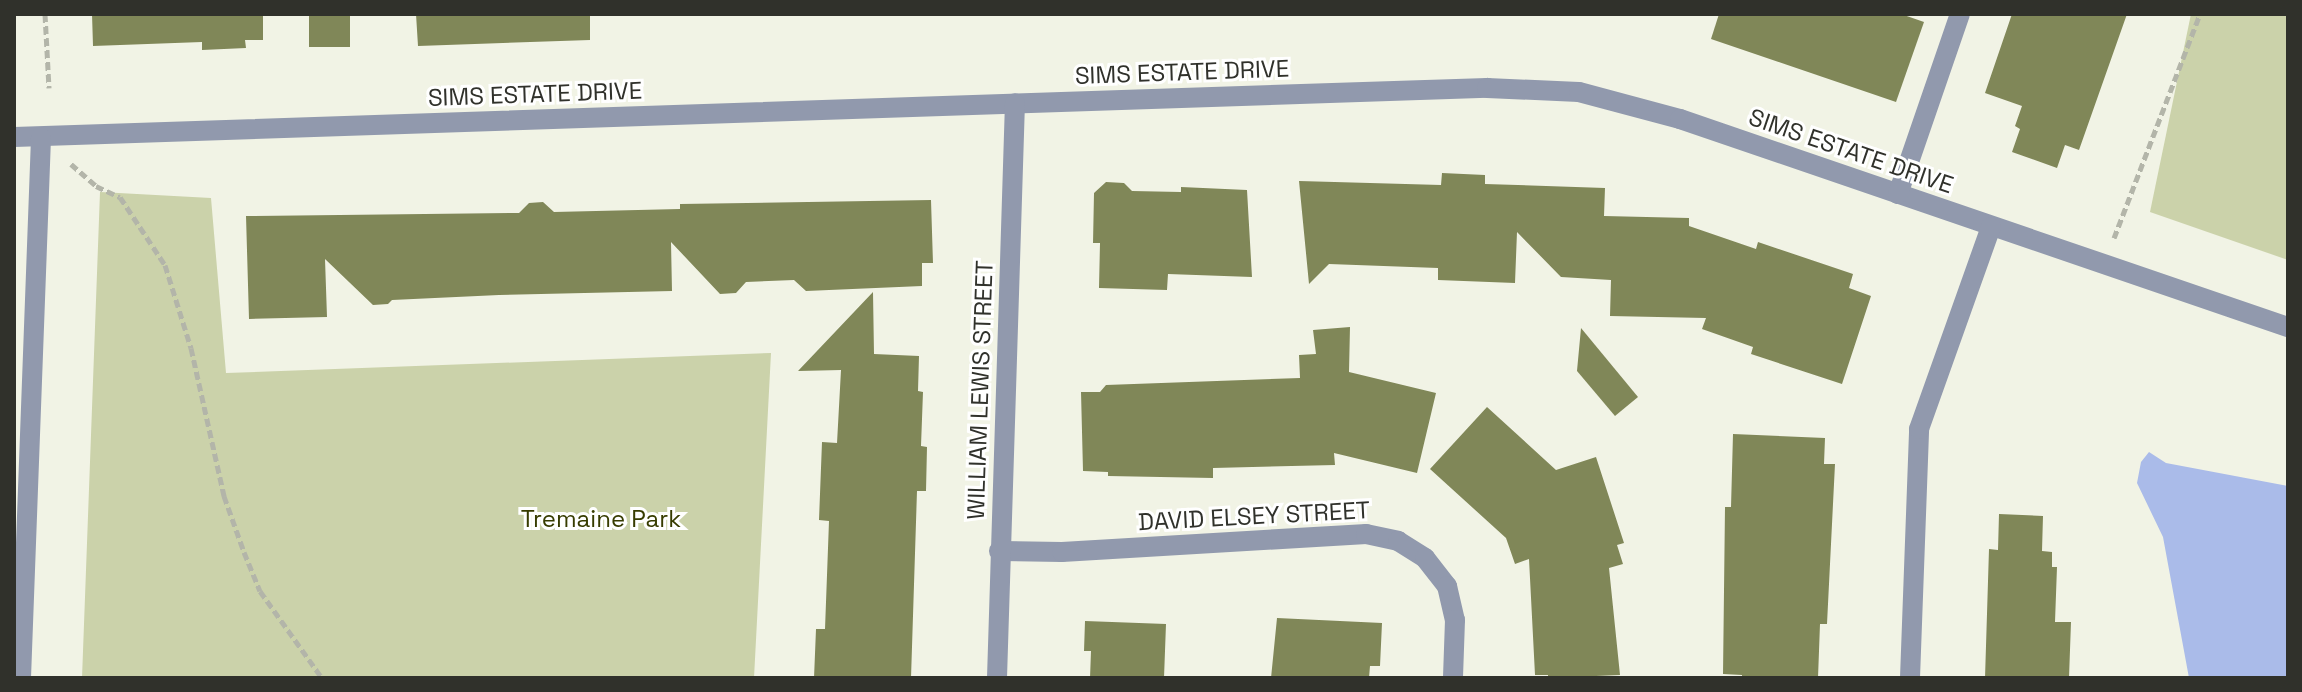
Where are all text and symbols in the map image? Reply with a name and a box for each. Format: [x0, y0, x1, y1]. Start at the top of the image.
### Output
street label: SIMS ESTATE DRIVE [1074, 54, 1290, 90]
street label: SIMS ESTATE DRIVE [427, 76, 643, 112]
street label: SIMS ESTATE DRIVE [1745, 102, 1957, 200]
street label: WILLIAM LEWIS STREET [961, 260, 999, 520]
street label: DAVID ELSEY STREET [1137, 496, 1371, 536]
park label: Tremaine Park [521, 505, 681, 533]

